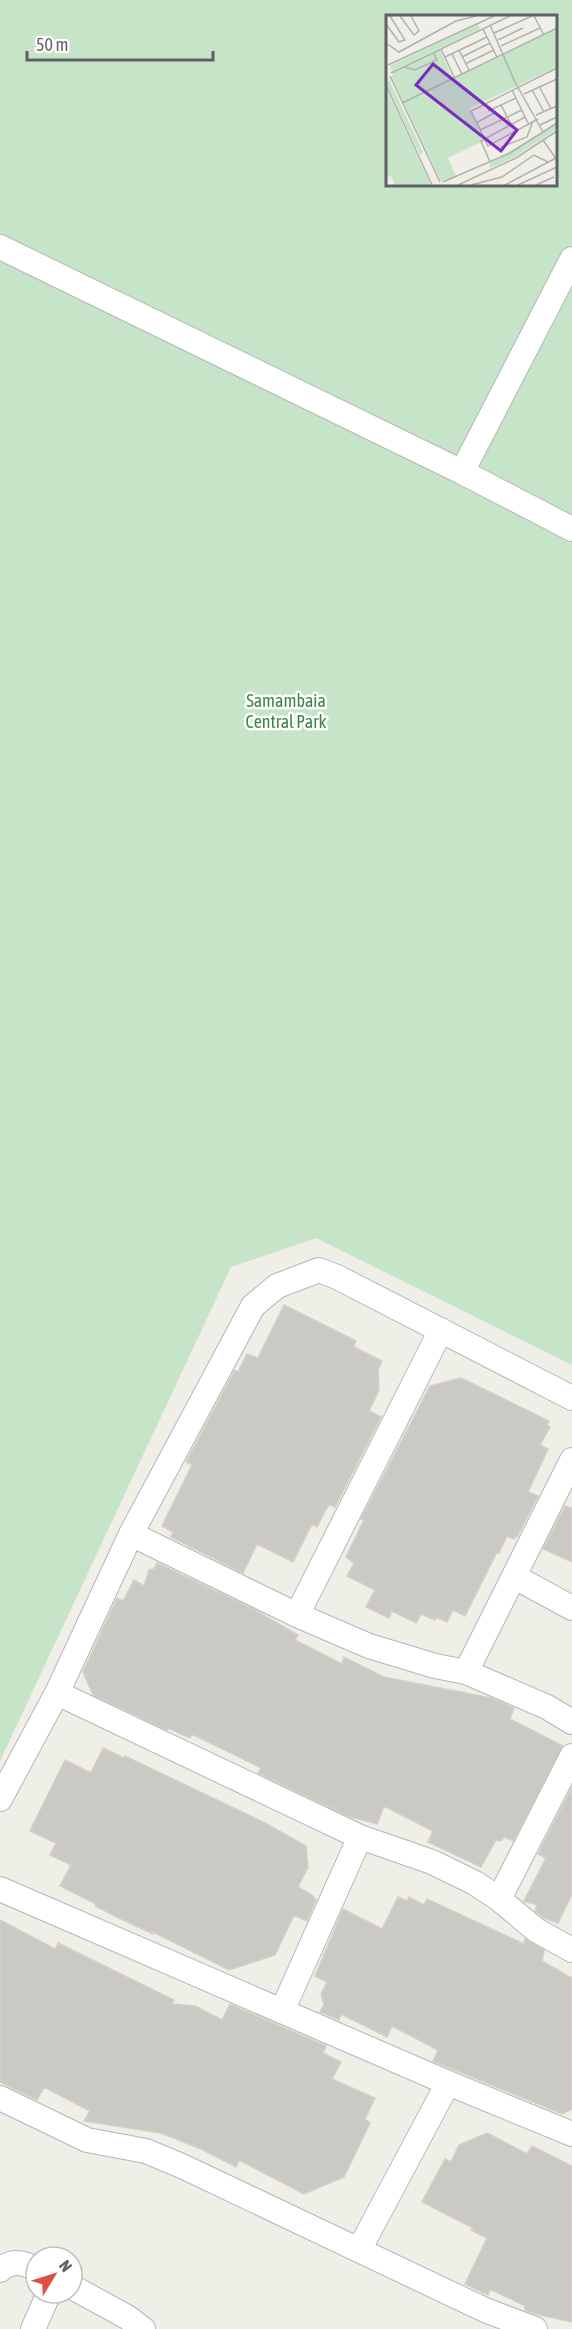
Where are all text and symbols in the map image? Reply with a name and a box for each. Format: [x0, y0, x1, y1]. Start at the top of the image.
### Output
inset map [386, 15, 557, 186]
scale bar [27, 24, 213, 62]
text: 50 m [36, 34, 68, 55]
park label: Samambaia Central Park [246, 690, 326, 732]
north arrow [24, 2245, 84, 2305]
text: N [56, 2256, 76, 2275]

